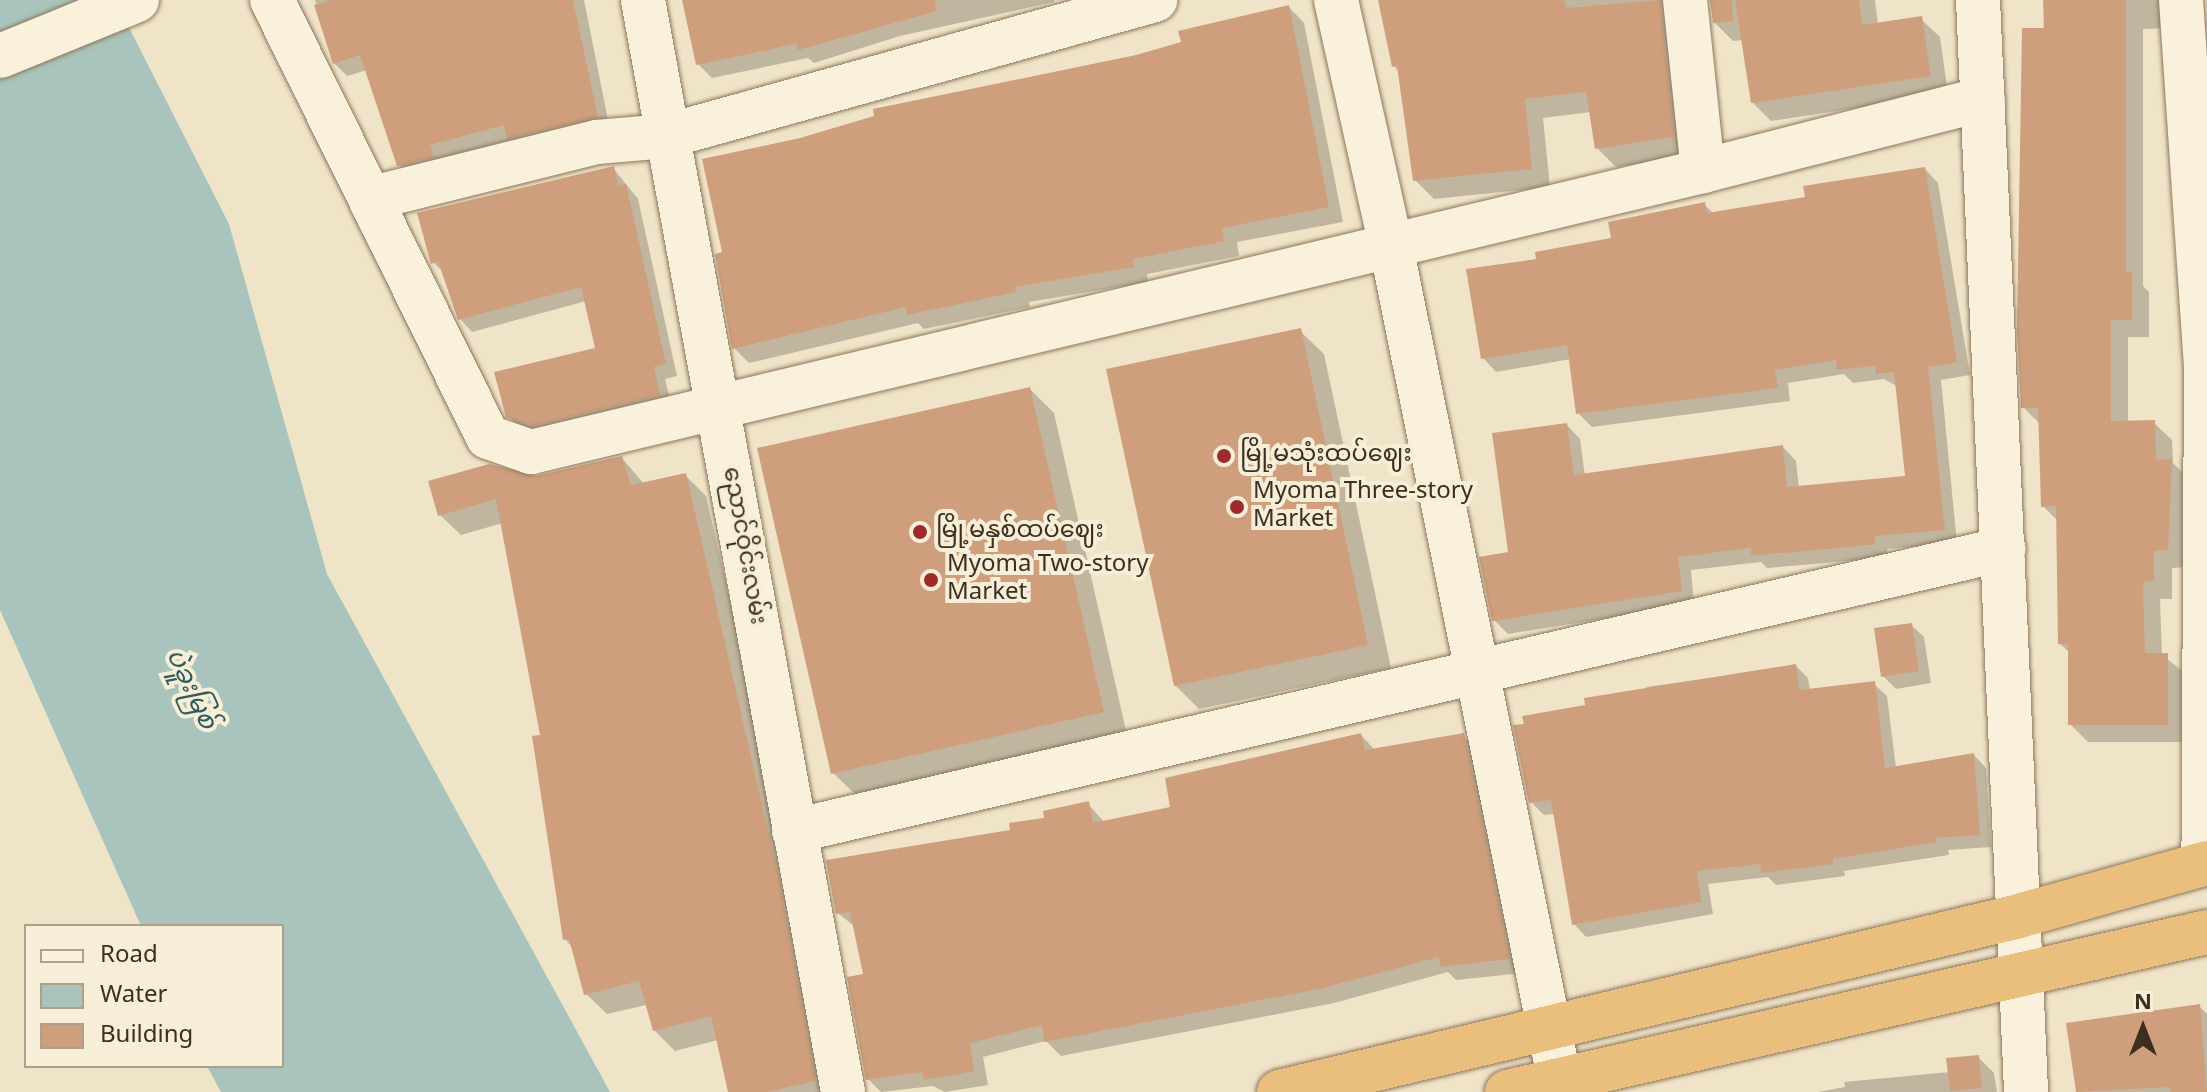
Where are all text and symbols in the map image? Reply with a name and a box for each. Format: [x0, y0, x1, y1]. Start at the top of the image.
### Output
place label: မြို့မသုံးထပ်ဈေး [1240, 442, 1412, 470]
marker: မြို့မသုံးထပ်ဈေး [1215, 447, 1233, 465]
street label: ညောင်ဝိုင်းလမ်း [715, 465, 771, 627]
place label: Myoma Three-story Market [1253, 479, 1473, 535]
marker: Myoma Three-story Market [1228, 498, 1246, 516]
place label: မြို့မနှစ်ထပ်ဈေး [936, 518, 1104, 546]
marker: မြို့မနှစ်ထပ်ဈေး [911, 523, 929, 541]
place label: Myoma Two-story Market [947, 552, 1148, 608]
marker: Myoma Two-story Market [922, 571, 940, 589]
water label: ပဲခူးမြစ် [157, 645, 221, 735]
legend [24, 924, 284, 1068]
text: Road [100, 930, 158, 983]
text: Water [100, 970, 167, 1023]
text: N [2134, 980, 2152, 1028]
north arrow [2103, 988, 2183, 1068]
text: Building [100, 1010, 193, 1063]

